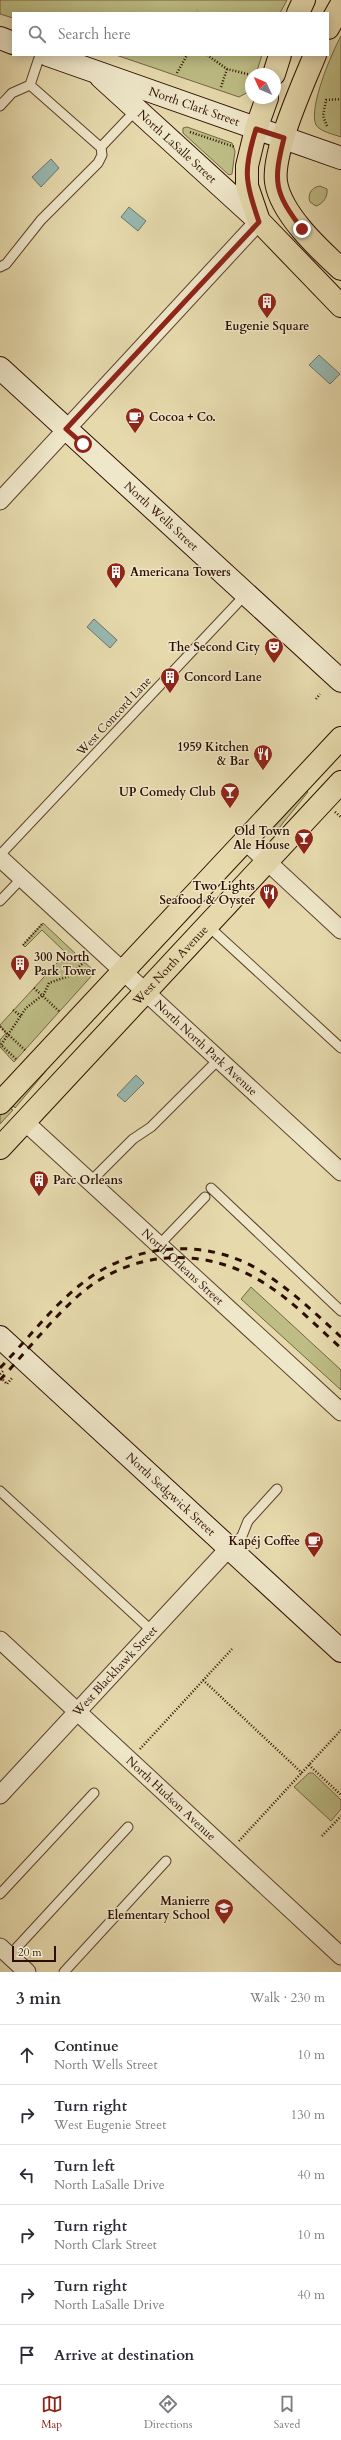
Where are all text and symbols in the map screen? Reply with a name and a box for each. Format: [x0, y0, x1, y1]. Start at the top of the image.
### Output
search box [12, 12, 329, 56]
icon: search [26, 23, 48, 45]
text: Search here [58, 24, 131, 44]
north arrow [245, 68, 281, 104]
street label: North Clark Street [147, 83, 242, 130]
street label: North LaSalle Street [134, 106, 220, 187]
route end [293, 220, 311, 238]
building icon: Eugenie Square [256, 291, 278, 319]
place label: Eugenie Square [225, 318, 309, 334]
cafe icon: Cocoa + Co. [124, 406, 146, 434]
place label: Cocoa + Co. [149, 409, 216, 425]
route start [74, 435, 92, 453]
street label: North Wells Street [121, 478, 202, 555]
building icon: Americana Towers [105, 561, 127, 589]
place label: Americana Towers [130, 564, 231, 580]
theatre icon: The Second City [263, 636, 285, 664]
place label: The Second City [168, 639, 260, 655]
building icon: Concord Lane [159, 666, 181, 694]
place label: Concord Lane [184, 669, 262, 685]
street label: West Concord Lane [72, 673, 155, 760]
place label: 1959 Kitchen & Bar [177, 739, 249, 769]
restaurant icon: 1959 Kitchen & Bar [252, 743, 274, 771]
bar icon: UP Comedy Club [219, 781, 241, 809]
place label: UP Comedy Club [119, 784, 216, 800]
place label: Old Town Ale House [233, 823, 290, 853]
bar icon: Old Town Ale House [293, 827, 315, 855]
place label: Two Lights Seafood & Oyster [160, 878, 255, 908]
restaurant icon: Two Lights Seafood & Oyster [258, 882, 280, 910]
street label: West North Avenue [129, 922, 212, 1009]
place label: 300 North Park Tower [34, 949, 96, 979]
building icon: 300 North Park Tower [9, 953, 31, 981]
street label: North North Park Avenue [151, 996, 261, 1099]
building icon: Parc Orleans [28, 1169, 50, 1197]
place label: Parc Orleans [53, 1172, 123, 1188]
street label: North Orleans Street [138, 1225, 227, 1309]
street label: North Sedgwick Street [122, 1449, 219, 1540]
cafe icon: Kapéj Coffee [303, 1530, 325, 1558]
place label: Kapéj Coffee [228, 1533, 300, 1549]
street label: West Blackhawk Street [68, 1622, 161, 1721]
street label: North Hudson Avenue [122, 1753, 219, 1844]
place label: Manierre Elementary School [107, 1893, 210, 1923]
school or university icon: Manierre Elementary School [213, 1897, 235, 1925]
scale bar [12, 1944, 56, 1963]
text: 20 m [18, 1945, 42, 1960]
text: 3 min [16, 1987, 61, 2010]
text: Walk · 230 m [250, 1989, 325, 2007]
text: Continue [54, 2036, 119, 2056]
icon: ahead [16, 2044, 38, 2066]
text: 10 m [297, 2046, 325, 2064]
text: North Wells Street [54, 2056, 158, 2074]
text: Turn right [54, 2096, 127, 2116]
icon: right [16, 2104, 38, 2126]
text: 130 m [291, 2106, 325, 2124]
text: West Eugenie Street [54, 2116, 166, 2134]
text: Turn left [54, 2156, 115, 2176]
icon: left [16, 2164, 38, 2186]
text: 40 m [297, 2166, 325, 2184]
text: North LaSalle Drive [54, 2176, 165, 2194]
text: Turn right [54, 2216, 127, 2236]
icon: right [16, 2224, 38, 2246]
text: 10 m [297, 2226, 325, 2244]
text: North Clark Street [54, 2236, 157, 2254]
text: Turn right [54, 2276, 127, 2296]
icon: right [16, 2284, 38, 2306]
text: 40 m [297, 2286, 325, 2304]
text: North LaSalle Drive [54, 2296, 165, 2314]
icon: arrive [16, 2344, 38, 2366]
text: Arrive at destination [54, 2345, 194, 2365]
tab: Map [41, 2393, 63, 2432]
tab: Directions [144, 2393, 192, 2432]
tab: Saved [274, 2393, 300, 2432]

